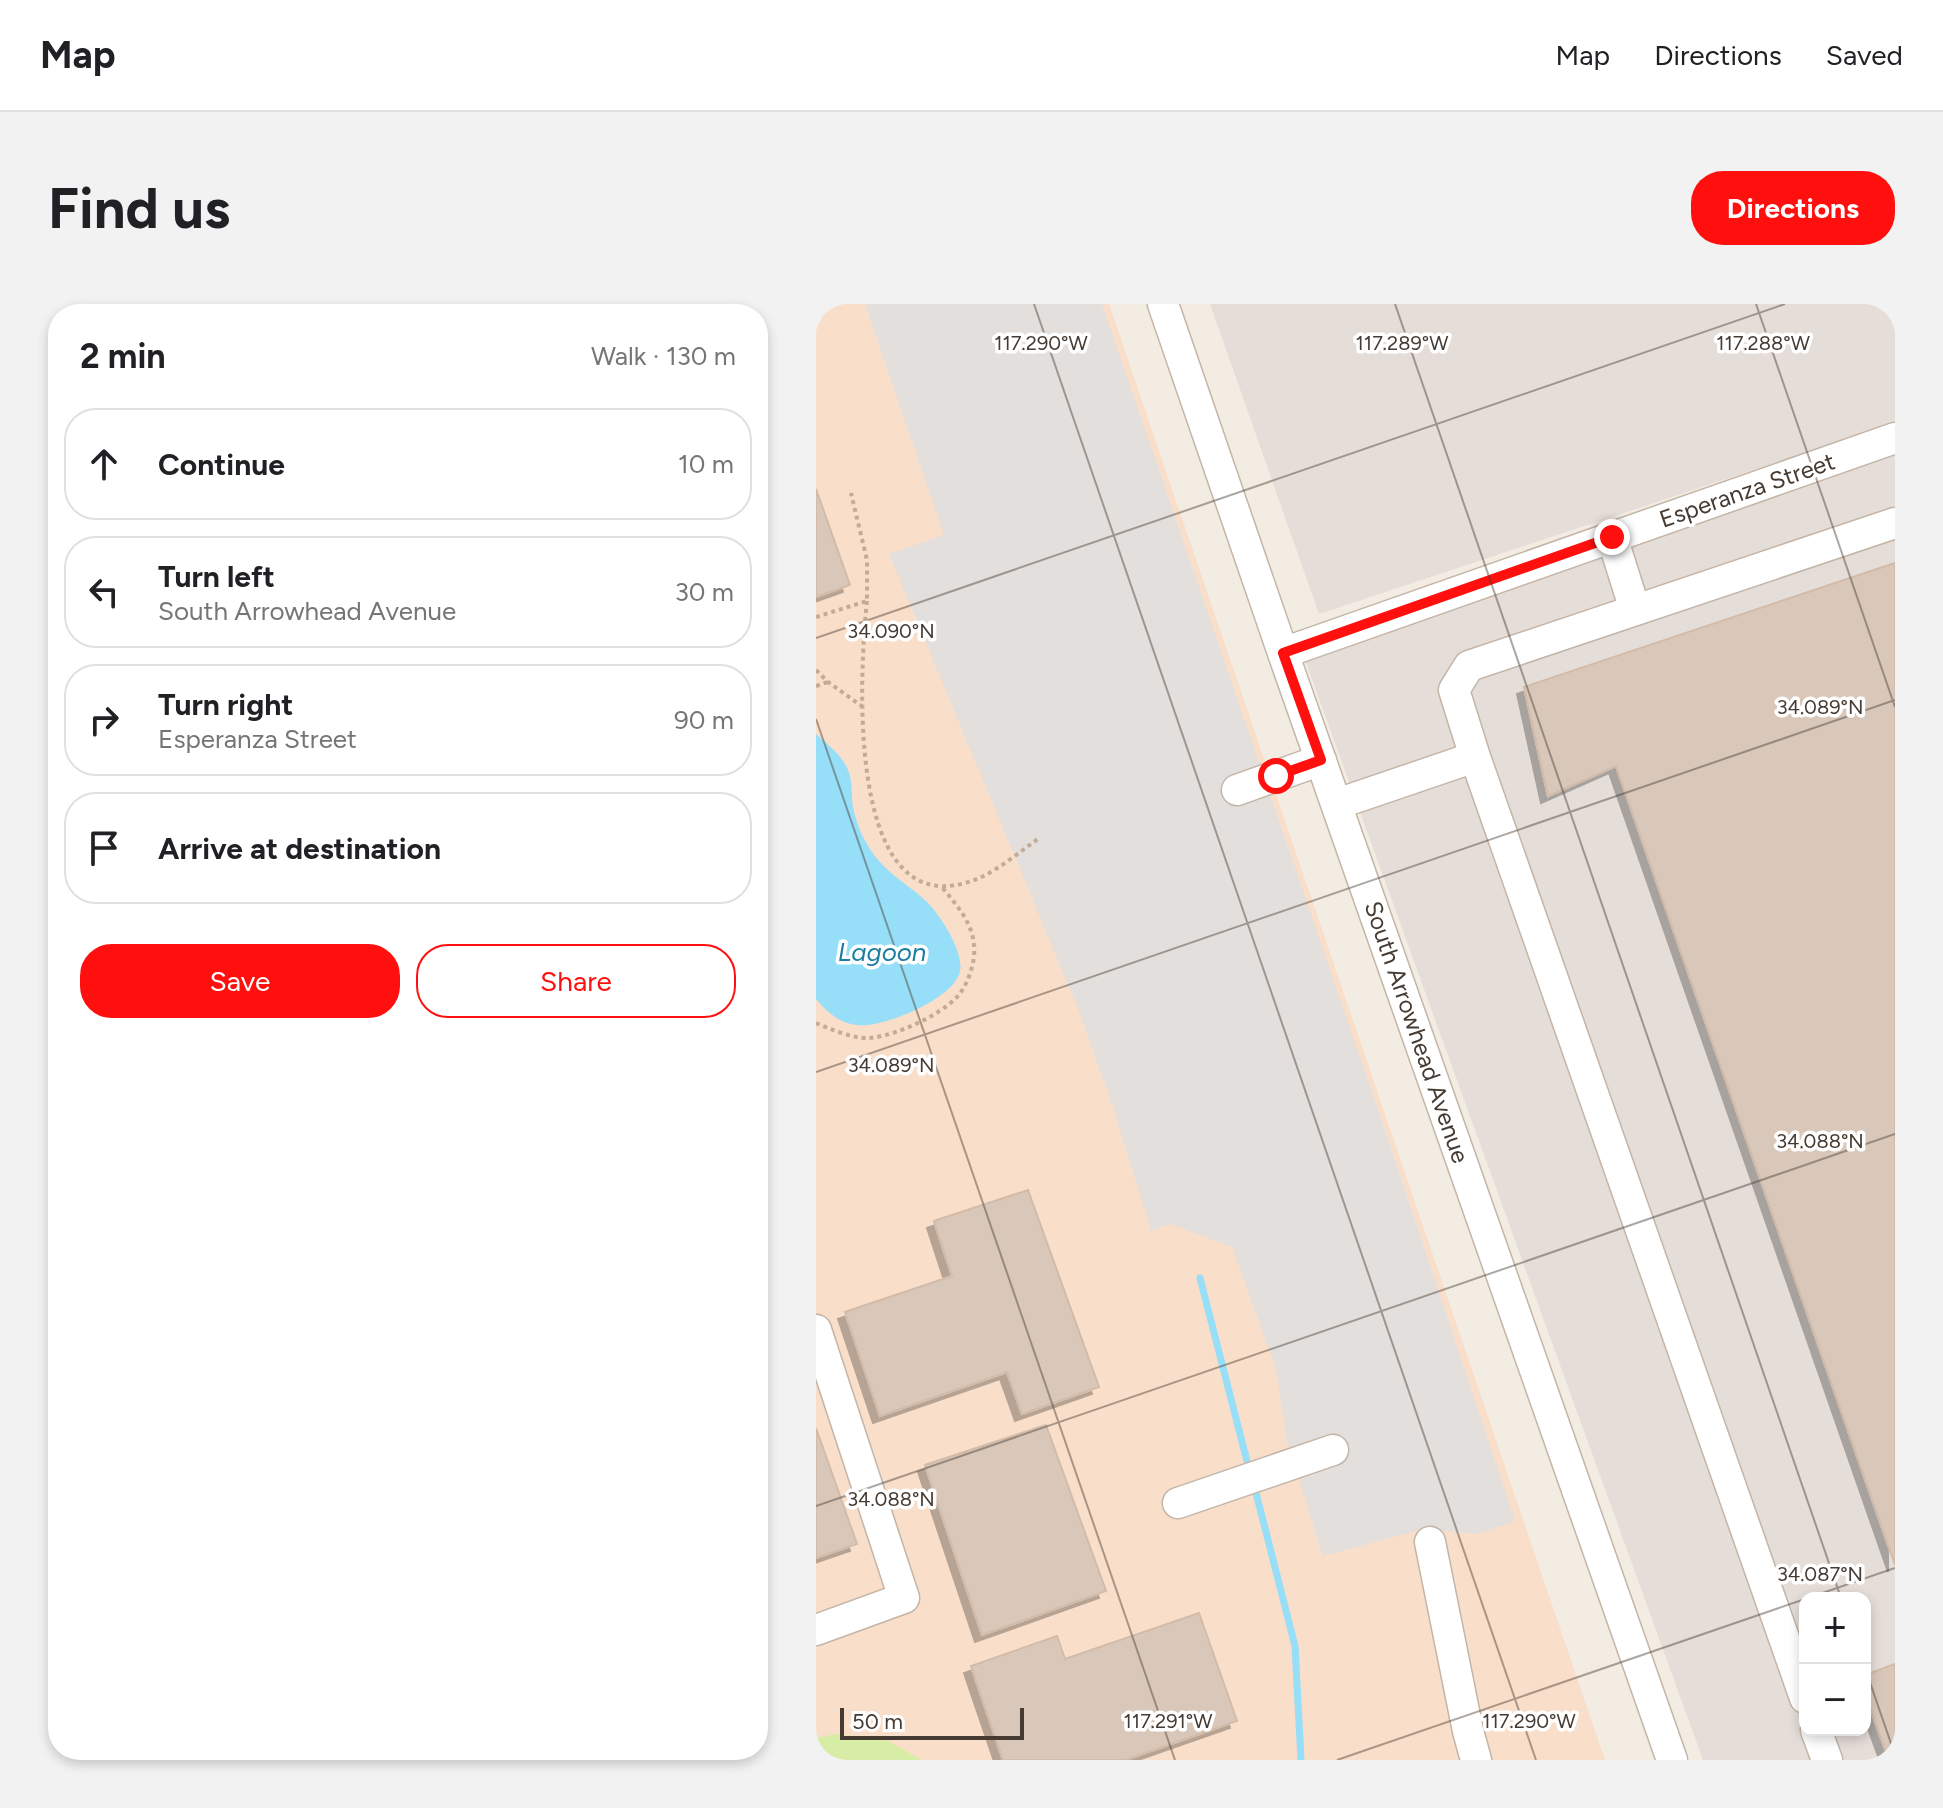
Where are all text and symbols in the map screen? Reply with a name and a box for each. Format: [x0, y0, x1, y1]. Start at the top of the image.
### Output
text: Map [40, 32, 116, 78]
text: Map [1556, 38, 1610, 72]
text: Directions [1654, 38, 1782, 72]
text: Saved [1826, 38, 1903, 72]
button: Directions [1691, 171, 1895, 245]
text: Find us [48, 175, 230, 242]
text: 117.290°W [994, 331, 1088, 355]
text: 117.289°W [1356, 331, 1448, 355]
text: 117.288°W [1716, 331, 1810, 355]
text: 2 min [80, 336, 166, 377]
text: Walk · 130 m [591, 340, 736, 372]
icon: ahead [82, 442, 126, 486]
text: Continue [158, 446, 285, 483]
street label: Esperanza Street [1655, 446, 1839, 534]
text: 10 m [678, 448, 734, 480]
route end [1594, 519, 1630, 555]
text: Turn left [158, 558, 275, 595]
icon: left [82, 570, 126, 614]
text: 30 m [675, 576, 734, 608]
text: South Arrowhead Avenue [158, 595, 456, 627]
text: 34.090°N [847, 619, 935, 643]
text: Turn right [158, 686, 293, 723]
text: 34.089°N [1777, 695, 1863, 719]
icon: right [82, 698, 126, 742]
text: 90 m [674, 704, 734, 736]
text: Esperanza Street [158, 723, 357, 755]
route start [1258, 758, 1294, 794]
icon: arrive [82, 826, 126, 870]
text: Arrive at destination [158, 830, 441, 867]
street label: South Arrowhead Avenue [1358, 897, 1476, 1167]
water label: Lagoon [838, 936, 926, 968]
button: Save [80, 944, 400, 1018]
button: Share [416, 944, 736, 1018]
text: 34.089°N [848, 1053, 934, 1077]
text: 34.088°N [1776, 1129, 1864, 1153]
text: 34.088°N [847, 1487, 935, 1511]
text: 34.087°N [1777, 1562, 1863, 1586]
map controls [1799, 1592, 1871, 1736]
button: + [1799, 1592, 1871, 1664]
button: − [1799, 1664, 1871, 1736]
scale bar [840, 1704, 1024, 1740]
text: 50 m [852, 1708, 903, 1735]
text: 117.291°W [1124, 1709, 1212, 1733]
text: 117.290°W [1482, 1709, 1576, 1733]

